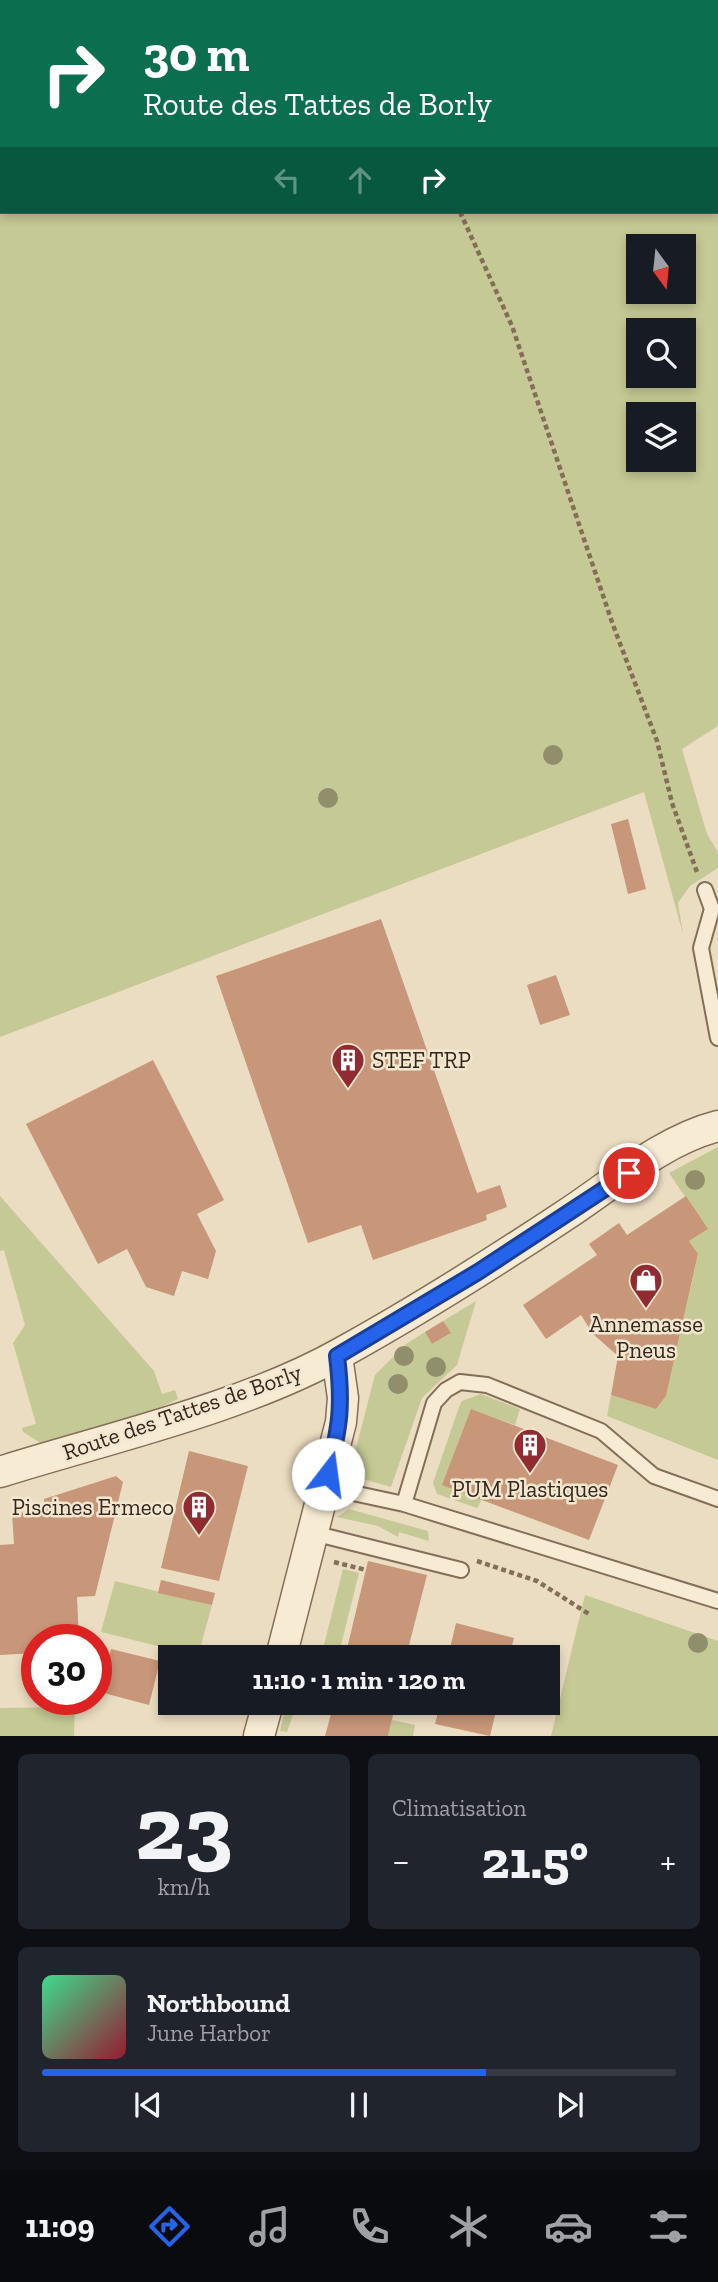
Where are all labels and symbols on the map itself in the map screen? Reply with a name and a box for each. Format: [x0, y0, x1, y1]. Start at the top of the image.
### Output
north arrow [626, 234, 696, 304]
building icon: STEF TRP [329, 1041, 367, 1090]
place label: STEF TRP [372, 1046, 471, 1074]
pin [599, 1143, 659, 1203]
shop icon: Annemasse Pneus [627, 1261, 665, 1310]
place label: Annemasse Pneus [589, 1310, 703, 1364]
street label: Route des Tattes de Borly [59, 1358, 305, 1466]
building icon: PUM Plastiques [511, 1426, 549, 1475]
position arrow [291, 1437, 365, 1511]
place label: PUM Plastiques [452, 1475, 608, 1503]
building icon: Piscines Ermeco [180, 1488, 218, 1537]
place label: Piscines Ermeco [12, 1493, 174, 1521]
speed limit sign: 30 [21, 1624, 112, 1715]

